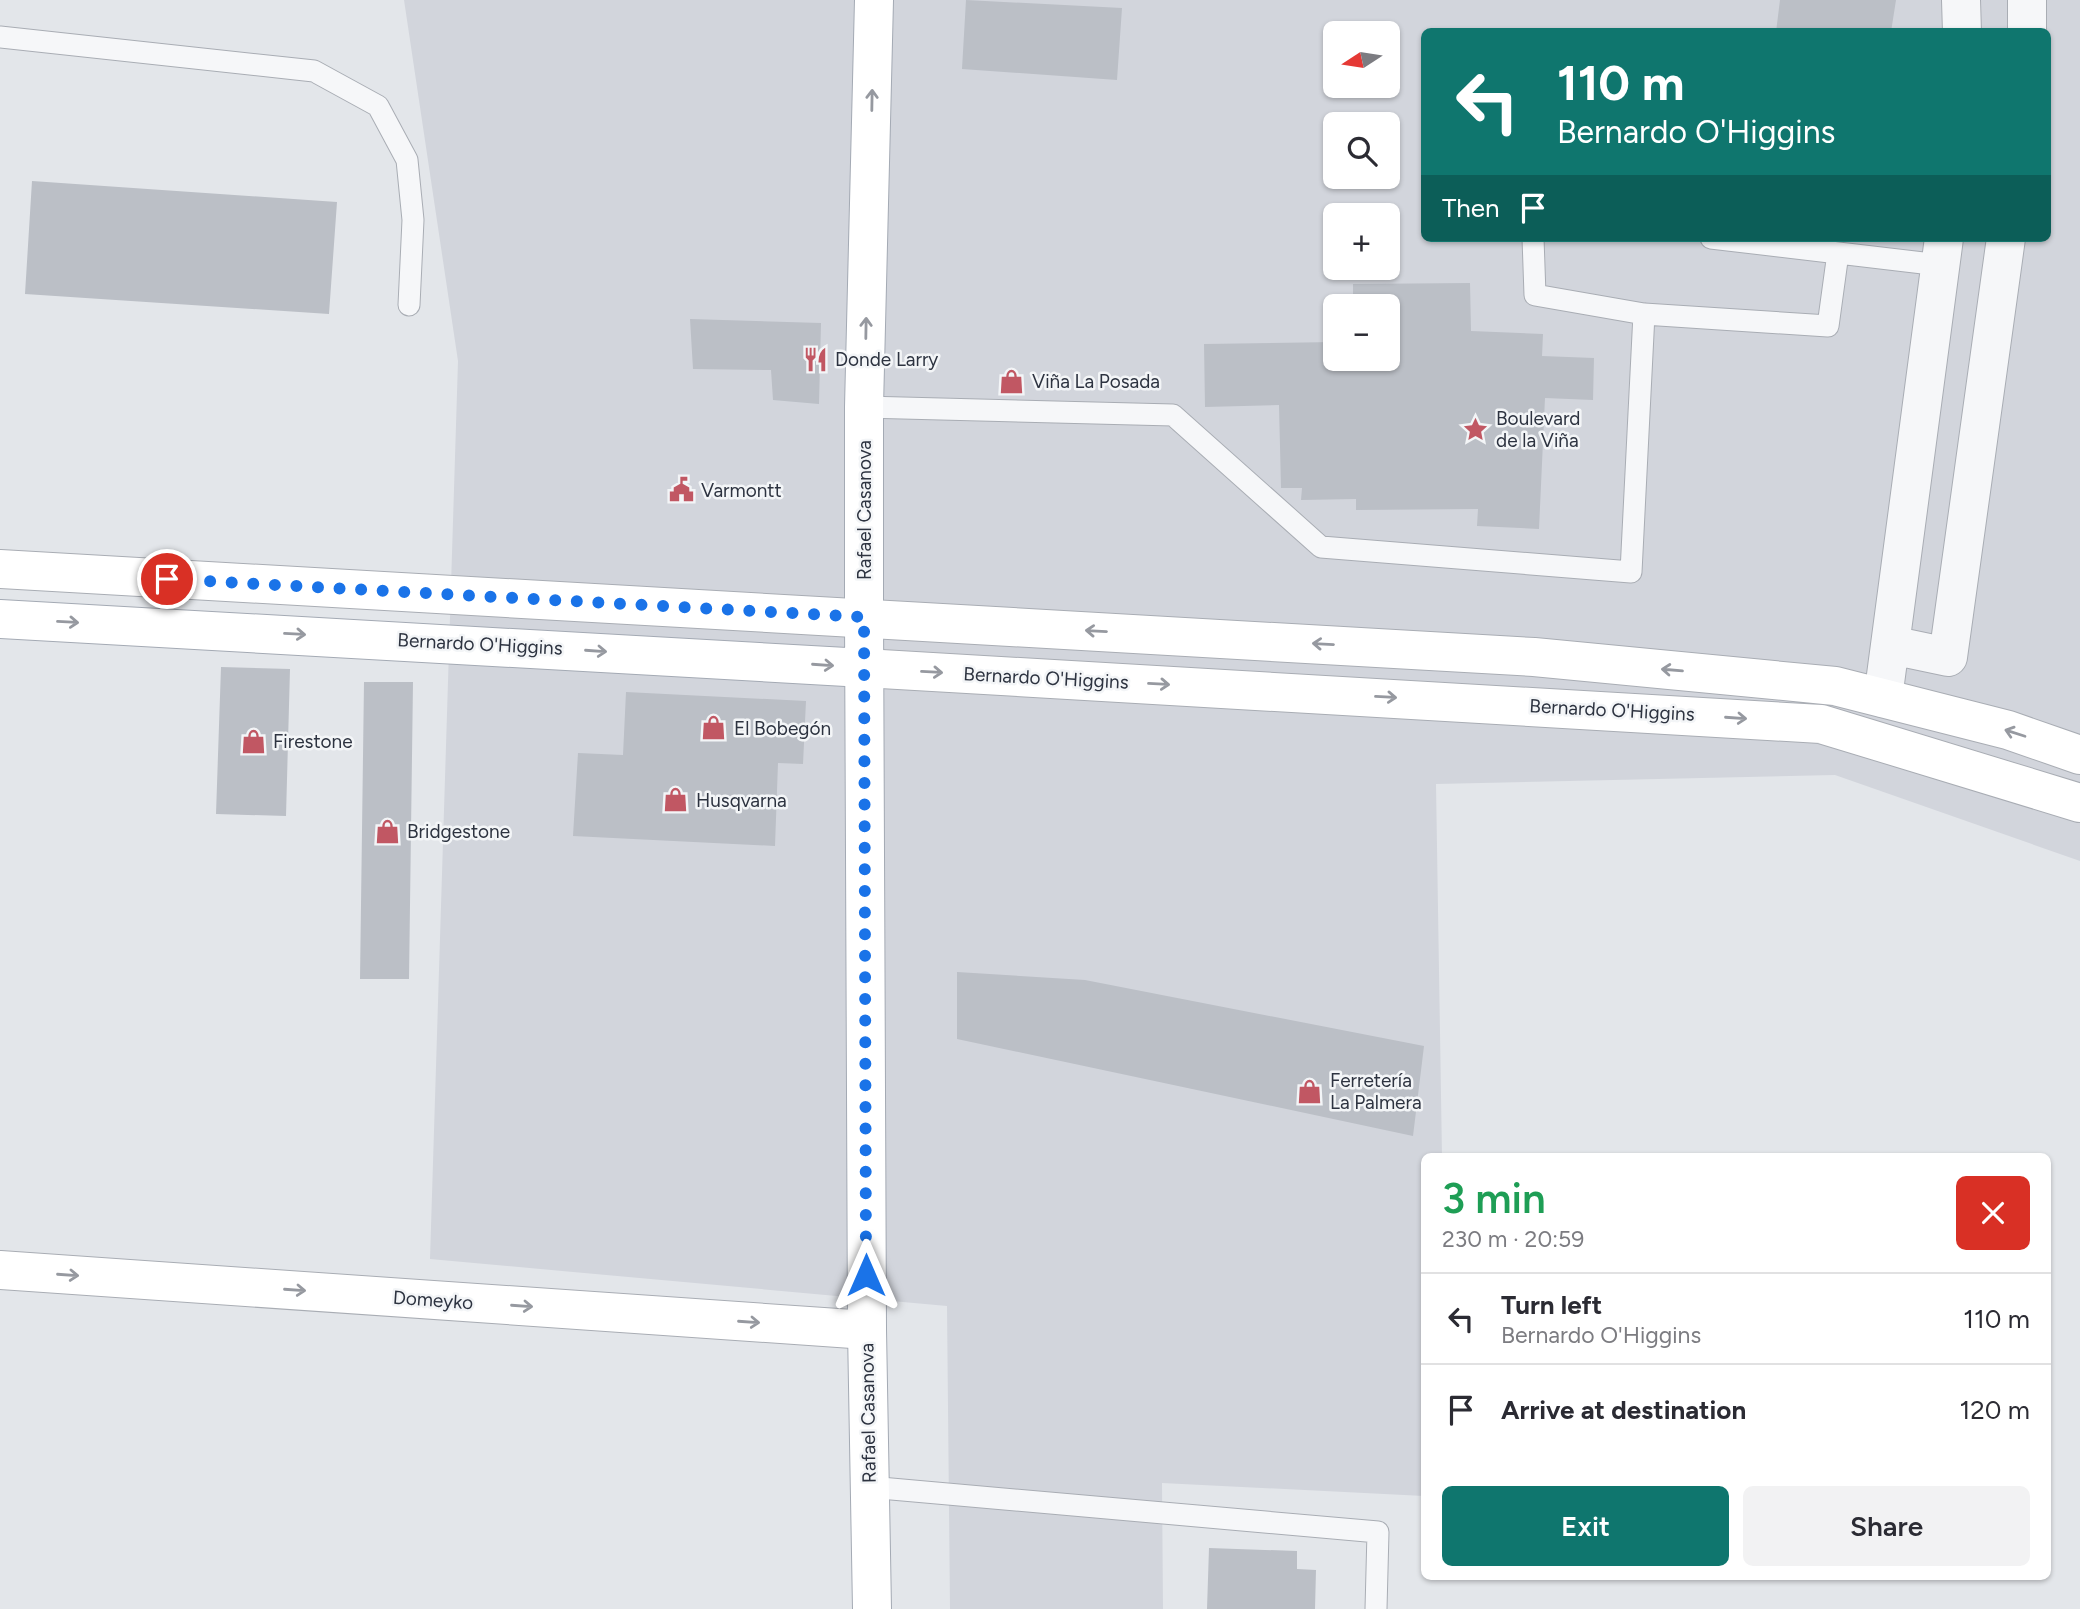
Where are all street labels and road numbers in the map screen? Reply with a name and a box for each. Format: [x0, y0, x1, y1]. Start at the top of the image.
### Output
street label: Rafael Casanova [853, 440, 876, 580]
street label: Bernardo O'Higgins [397, 628, 563, 660]
street label: Bernardo O'Higgins [963, 662, 1129, 694]
street label: Bernardo O'Higgins [1529, 694, 1695, 726]
street label: Domeyko [392, 1286, 474, 1314]
street label: Rafael Casanova [855, 1343, 881, 1483]

